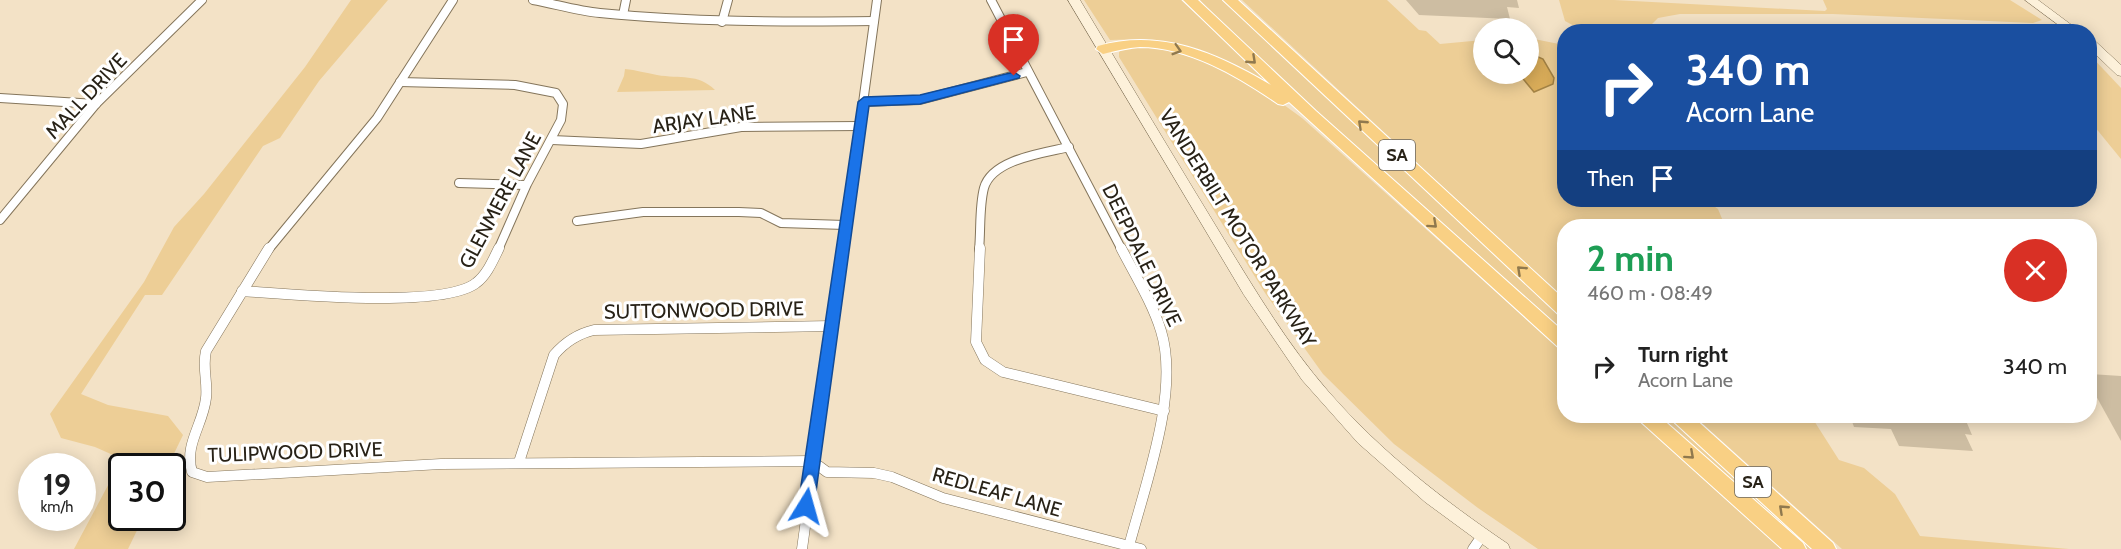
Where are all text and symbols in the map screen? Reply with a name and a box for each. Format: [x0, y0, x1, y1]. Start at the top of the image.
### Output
pin [988, 14, 1039, 76]
map controls [1473, 18, 1539, 84]
button: search [1473, 18, 1539, 84]
icon: arrive [997, 23, 1030, 56]
one-way arrow [1171, 43, 1182, 55]
text: 340 m [1686, 44, 1810, 96]
street label: MALL DRIVE [40, 48, 132, 144]
icon: right [1587, 48, 1665, 126]
one-way arrow [1245, 53, 1255, 64]
text: Acorn Lane [1686, 96, 1814, 129]
street label: ARJAY LANE [651, 100, 757, 138]
street label: VANDERBILT MOTOR PARKWAY [1155, 104, 1322, 352]
one-way arrow [1359, 120, 1369, 131]
street label: GLENMERE LANE [454, 128, 546, 272]
road number: SA [1379, 140, 1415, 170]
icon: arrive [1646, 162, 1679, 195]
text: Then [1587, 165, 1634, 192]
street label: DEEPDALE DRIVE [1097, 180, 1187, 330]
one-way arrow [1426, 217, 1437, 228]
text: 2 min [1587, 236, 1674, 280]
button: close [2004, 239, 2067, 302]
one-way arrow [1518, 266, 1528, 277]
text: 460 m · 08:49 [1587, 281, 1713, 305]
street label: SUTTONWOOD DRIVE [604, 296, 804, 324]
text: Turn right [1638, 341, 1728, 368]
icon: right [1587, 350, 1620, 383]
text: 340 m [2003, 353, 2067, 380]
text: Acorn Lane [1638, 368, 1733, 392]
street label: TULIPWOOD DRIVE [207, 437, 383, 467]
one-way arrow [1684, 448, 1694, 459]
speed limit sign: 30 [108, 453, 186, 531]
street label: REDLEAF LANE [929, 462, 1065, 522]
text: 19 [43, 466, 71, 503]
road number: SA [1735, 467, 1771, 497]
position arrow [774, 474, 838, 538]
text: km/h [41, 498, 73, 516]
one-way arrow [1779, 506, 1790, 517]

